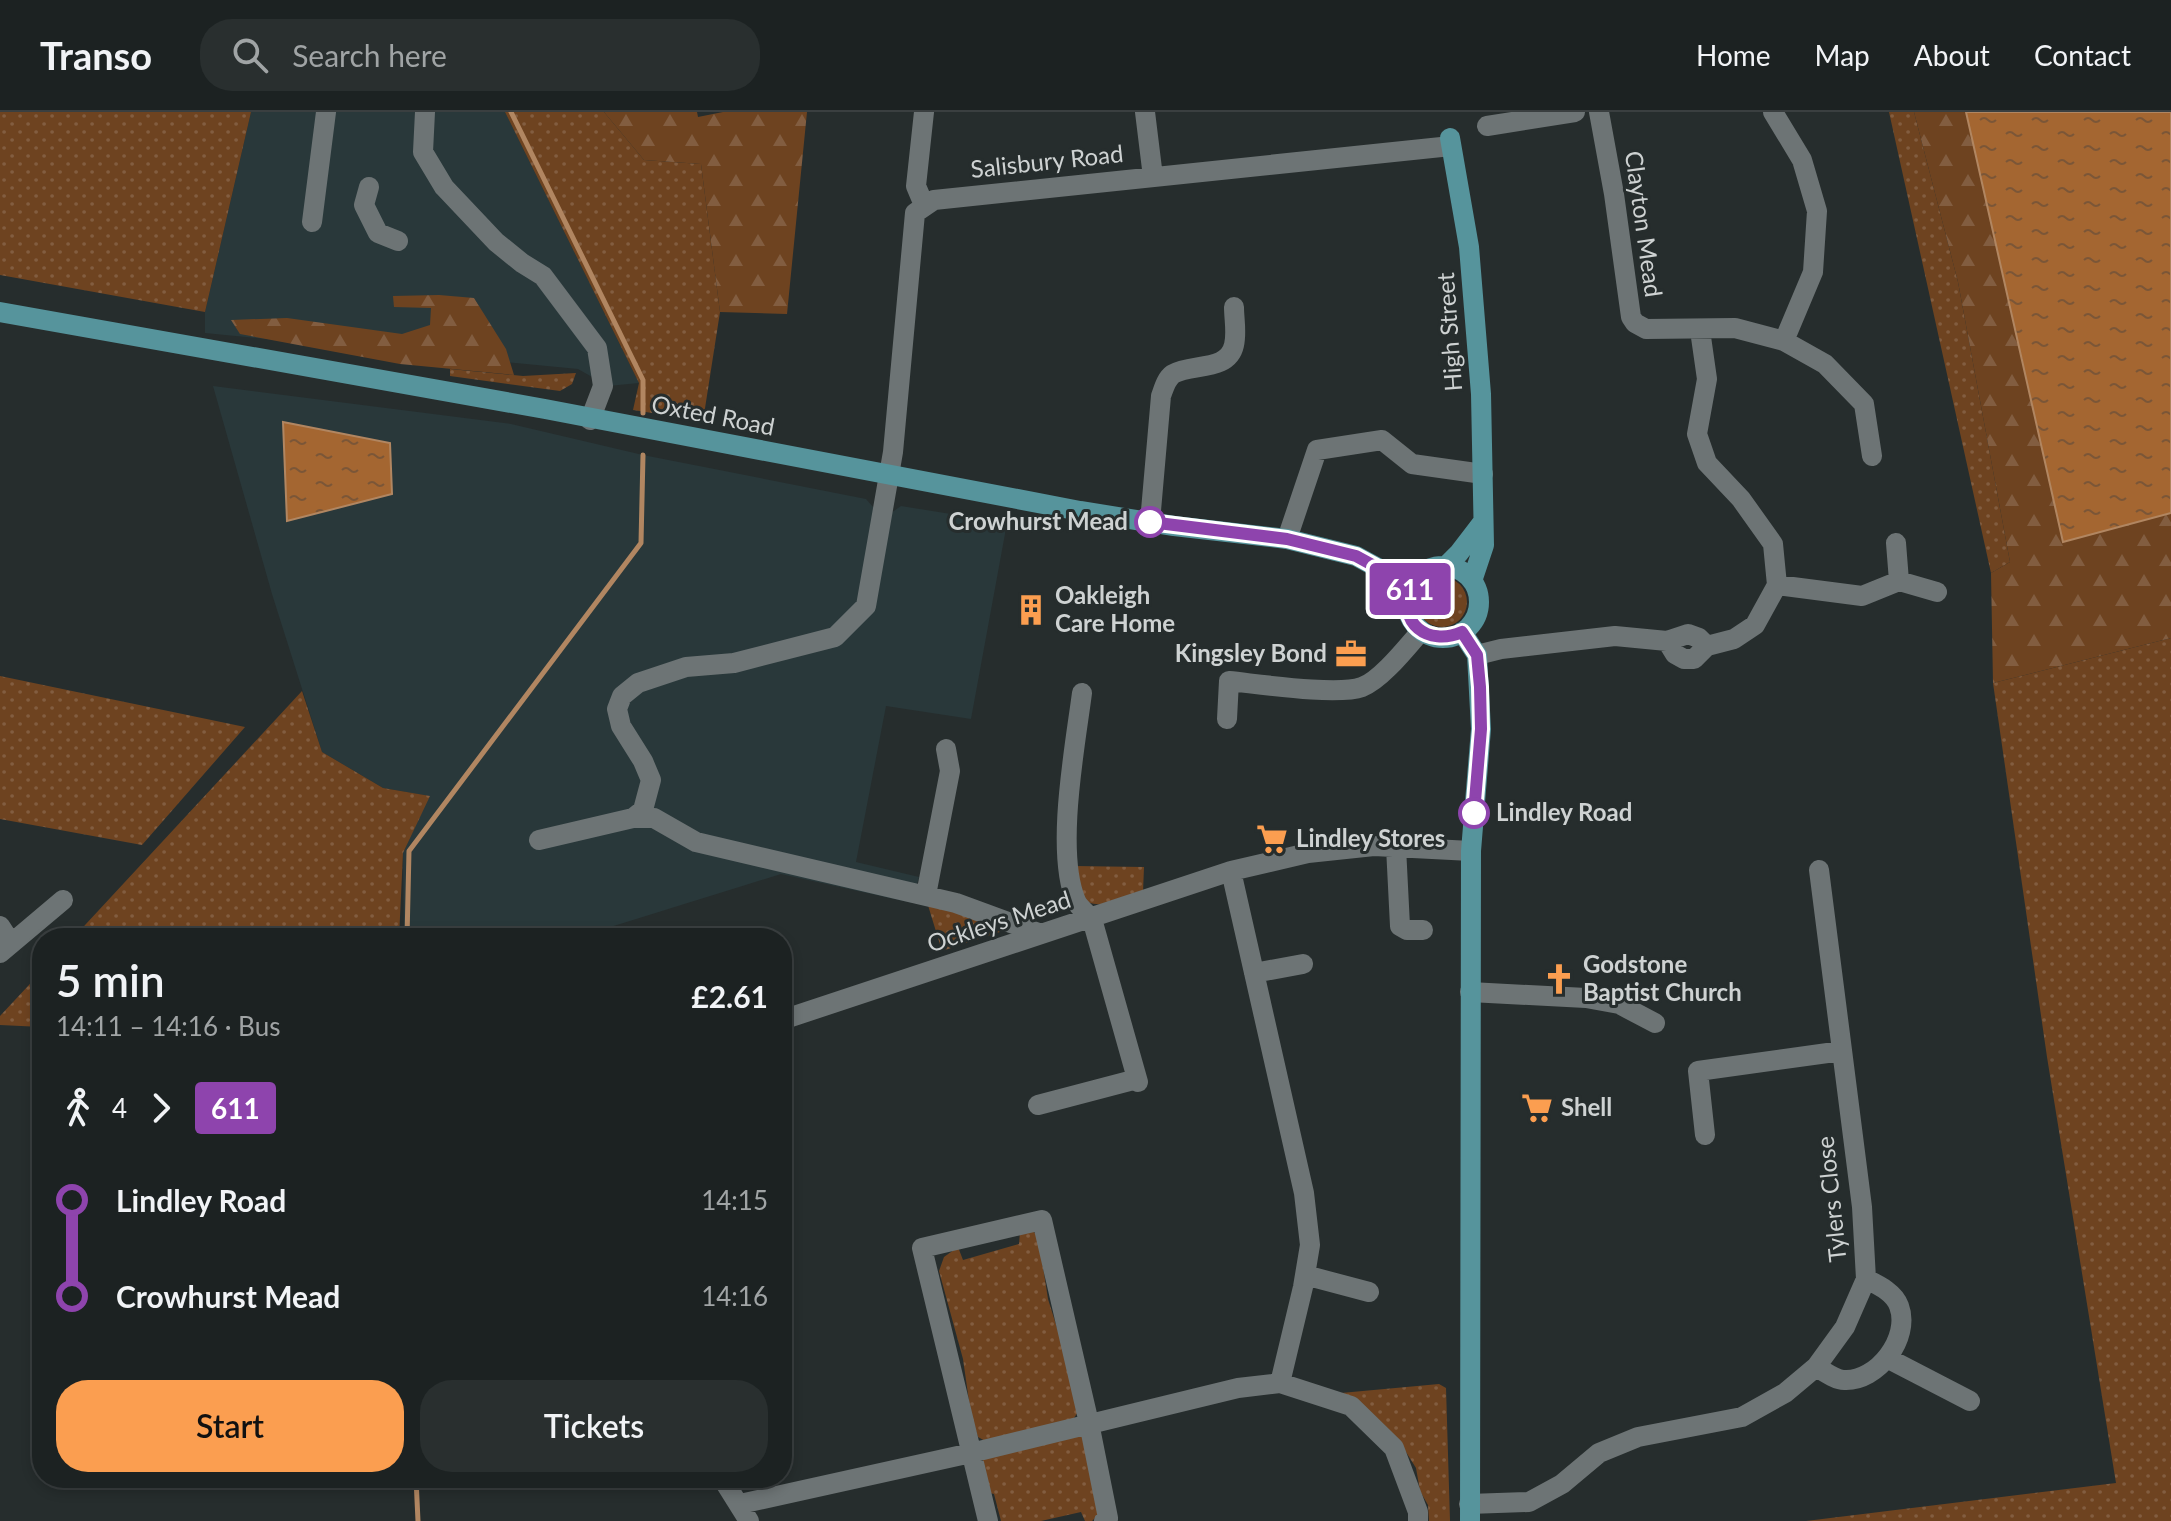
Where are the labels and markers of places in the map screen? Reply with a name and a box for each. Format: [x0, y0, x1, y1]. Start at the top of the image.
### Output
place label: Crowhurst Mead [948, 506, 1128, 535]
marker: Crowhurst Mead [1135, 507, 1165, 537]
place label: Oakleigh Care Home [1055, 580, 1175, 637]
building icon: Oakleigh Care Home [1014, 593, 1048, 627]
office icon: Kingsley Bond [1334, 637, 1368, 671]
place label: Kingsley Bond [1175, 638, 1327, 667]
place label: Lindley Road [1496, 797, 1632, 826]
marker: Lindley Road [1459, 798, 1489, 828]
supermarket icon: Lindley Stores [1255, 822, 1289, 856]
place label: Lindley Stores [1296, 823, 1445, 852]
place label: Godstone Baptist Church [1583, 949, 1742, 1006]
church icon: Godstone Baptist Church [1542, 962, 1576, 996]
supermarket icon: Shell [1520, 1091, 1554, 1125]
place label: Shell [1561, 1092, 1612, 1121]

